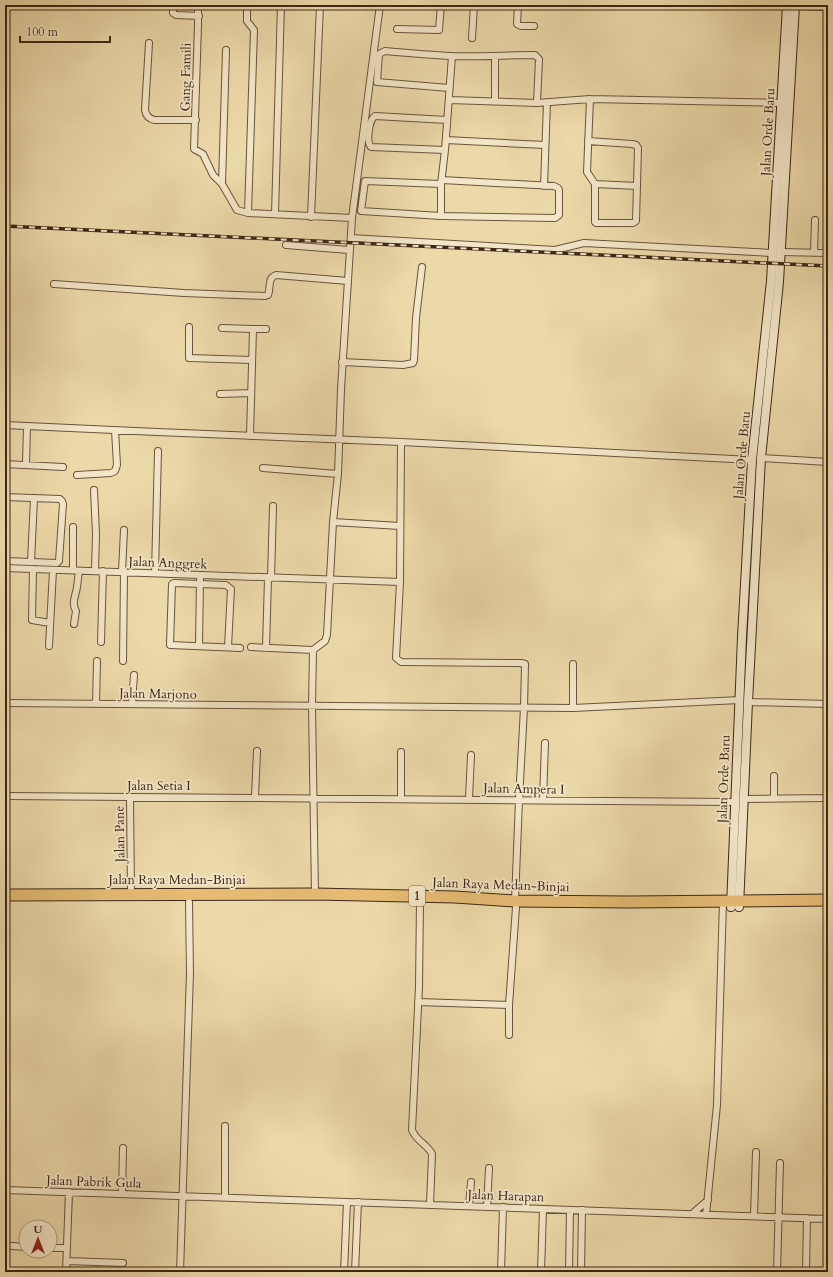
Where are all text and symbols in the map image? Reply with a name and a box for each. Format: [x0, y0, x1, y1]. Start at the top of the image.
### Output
scale bar [20, 18, 110, 44]
text: 100 m [26, 24, 59, 40]
street label: Gang Famili [176, 42, 196, 112]
street label: Jalan Orde Baru [757, 87, 779, 179]
street label: Jalan Orde Baru [729, 410, 755, 502]
street label: Jalan Anggrek [126, 553, 208, 573]
street label: Jalan Marjono [117, 684, 197, 704]
street label: Jalan Orde Baru [713, 734, 735, 826]
street label: Jalan Setia I [125, 777, 191, 795]
street label: Jalan Ampera I [481, 779, 565, 799]
street label: Jalan Pane [111, 806, 130, 864]
street label: Jalan Raya Medan-Binjai [106, 871, 246, 889]
street label: Jalan Raya Medan-Binjai [430, 874, 570, 896]
road number: 1 [409, 886, 425, 906]
street label: Jalan Pabrik Gula [44, 1171, 142, 1193]
street label: Jalan Harapan [465, 1186, 545, 1206]
north arrow [18, 1219, 58, 1259]
text: U [34, 1222, 43, 1237]

